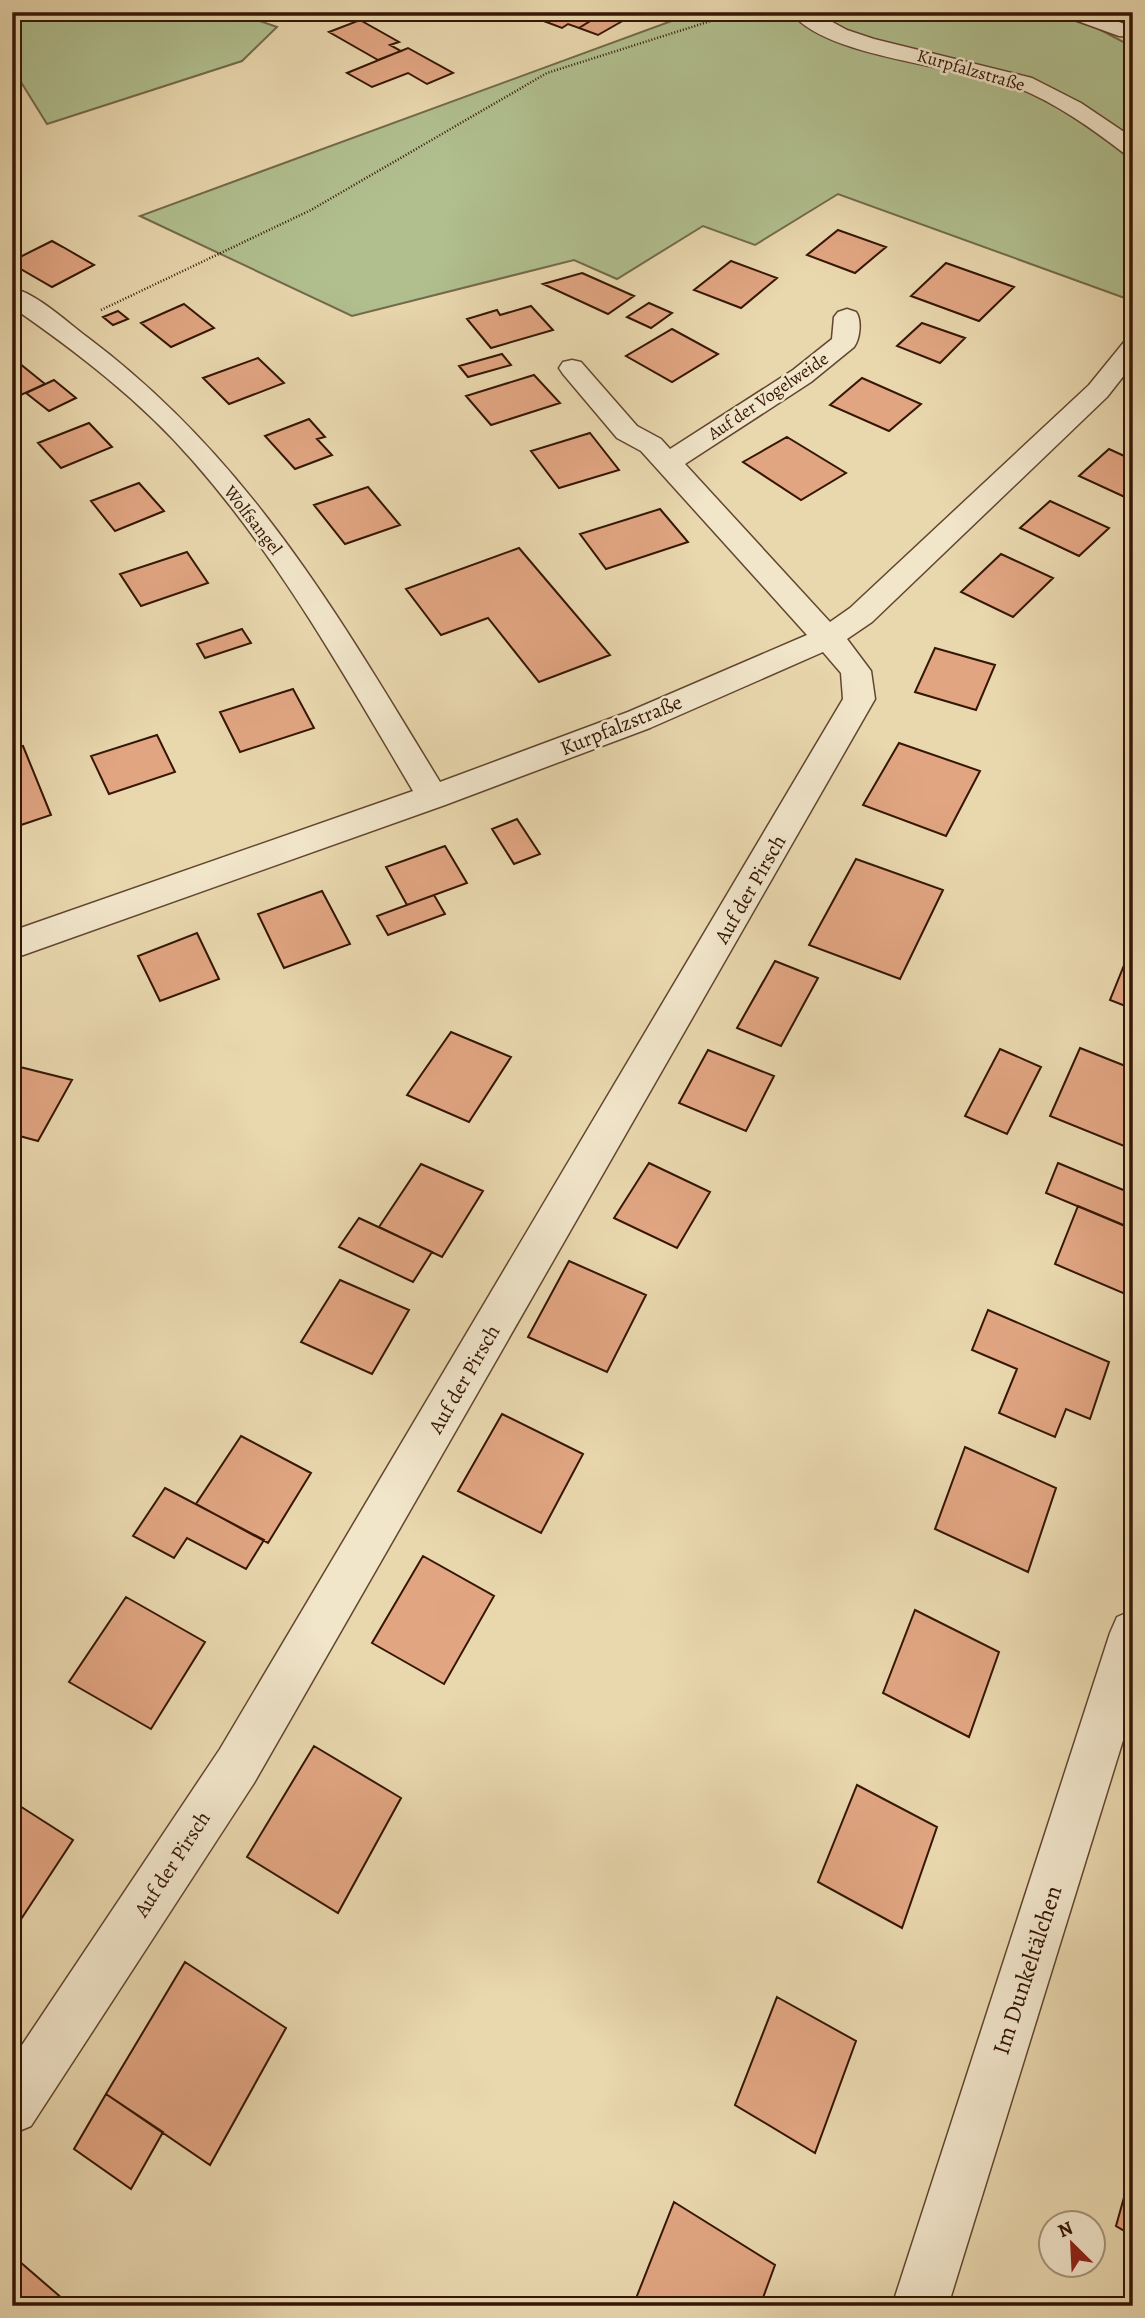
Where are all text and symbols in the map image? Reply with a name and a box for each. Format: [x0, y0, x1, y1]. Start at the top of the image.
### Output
street label: Kurpfalzstraße [914, 43, 1028, 97]
street label: Auf der Vogelweide [702, 347, 833, 446]
street label: Wolfsangel [218, 480, 288, 560]
street label: Kurpfalzstraße [556, 688, 686, 762]
street label: Auf der Pirsch [707, 830, 792, 949]
street label: Auf der Pirsch [421, 1320, 506, 1439]
street label: Auf der Pirsch [127, 1806, 217, 1923]
street label: Im Dunkeltälchen [985, 1881, 1069, 2059]
north arrow [1036, 2210, 1106, 2280]
text: N [1054, 2215, 1077, 2244]

